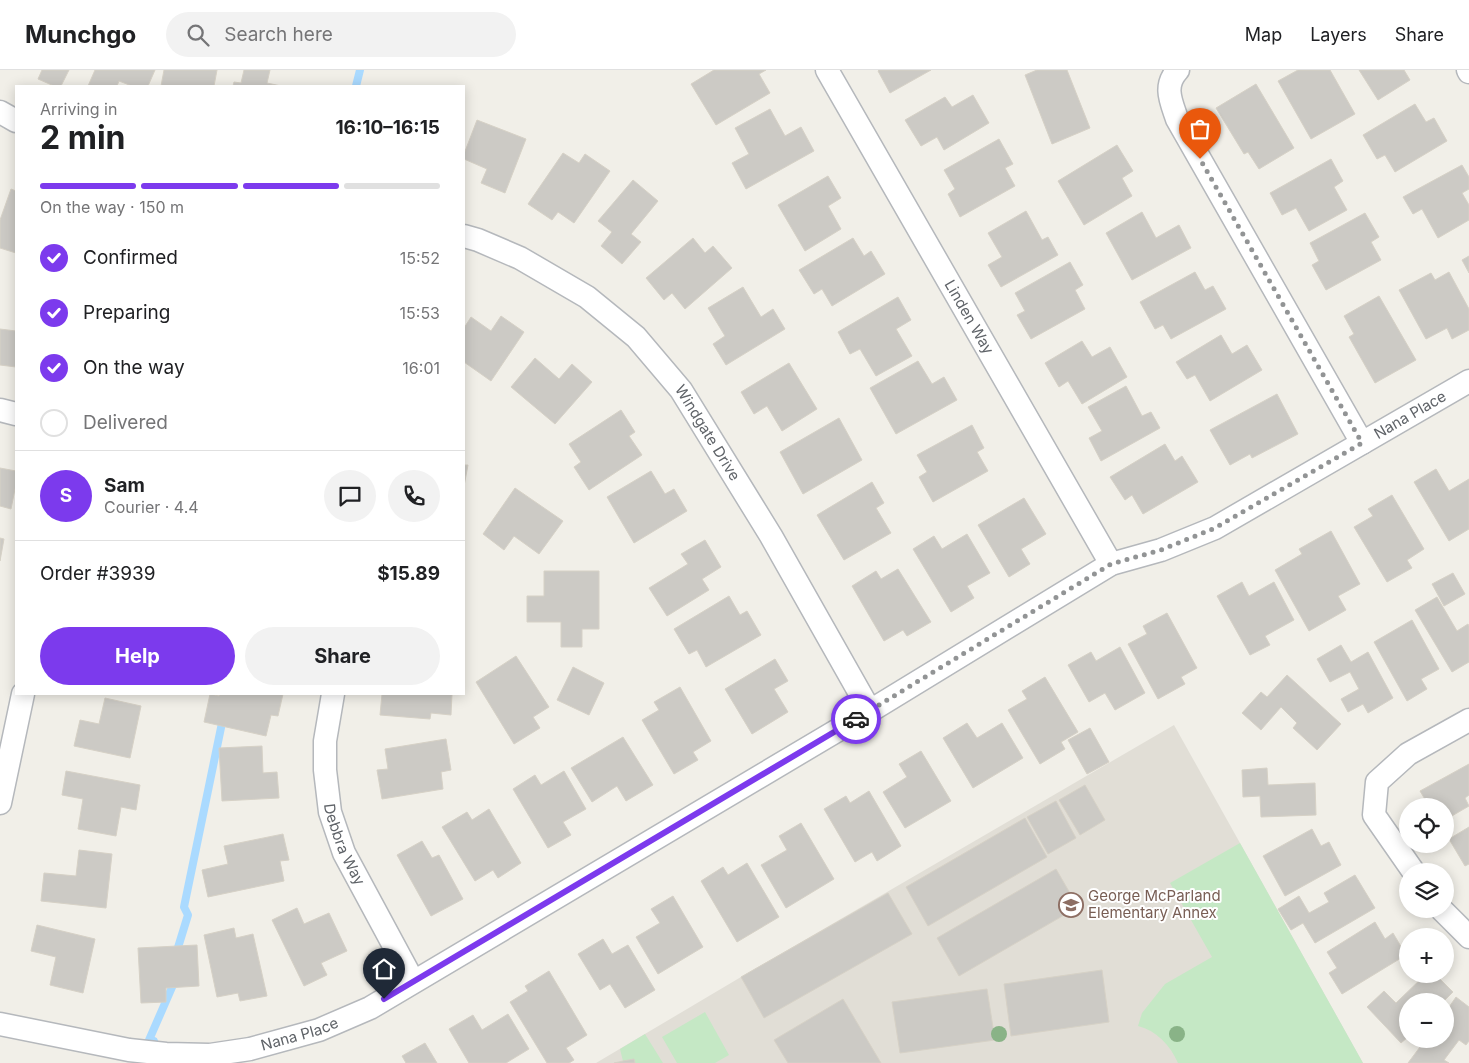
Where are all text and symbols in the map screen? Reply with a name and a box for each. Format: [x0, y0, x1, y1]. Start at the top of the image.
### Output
search box [166, 12, 516, 57]
text: Munchgo [25, 20, 136, 49]
icon: search [184, 21, 212, 49]
text: Search here [224, 23, 333, 46]
text: Map [1245, 24, 1282, 45]
text: Layers [1310, 24, 1367, 45]
text: Share [1395, 24, 1444, 45]
text: Arriving in [40, 99, 117, 119]
pin [1179, 108, 1221, 159]
icon: bag [1186, 115, 1214, 143]
text: 16:10–16:15 [335, 116, 440, 139]
text: 2 min [40, 118, 126, 157]
text: On the way · 150 m [40, 197, 184, 217]
icon: check [40, 244, 68, 272]
text: Confirmed [83, 246, 178, 269]
text: 15:52 [400, 248, 440, 268]
street label: Linden Way [941, 276, 999, 358]
icon: check [40, 299, 68, 327]
text: Preparing [83, 301, 170, 324]
text: 15:53 [400, 303, 440, 323]
icon: check [40, 354, 68, 382]
text: On the way [83, 356, 185, 379]
text: 16:01 [402, 358, 440, 378]
street label: Windgate Drive [671, 381, 745, 484]
street label: Nana Place [1370, 386, 1449, 443]
text: Delivered [83, 411, 168, 434]
button: chat [324, 470, 376, 522]
button: phone [388, 470, 440, 522]
text: Sam [104, 474, 145, 497]
text: S [60, 484, 72, 507]
text: Courier · 4.4 [104, 497, 199, 517]
text: Order #3939 [40, 562, 156, 585]
text: $15.89 [377, 562, 440, 585]
button: Help [40, 627, 235, 685]
button: Share [245, 627, 440, 685]
courier [831, 694, 881, 744]
icon: car [842, 705, 870, 733]
map controls [1399, 798, 1454, 1048]
button: locate [1399, 798, 1454, 853]
street label: Debbra Way [320, 802, 370, 889]
button: layers [1399, 863, 1454, 918]
place label: George McParland Elementary Annex [1088, 886, 1221, 922]
school or university icon: George McParland Elementary Annex [1058, 892, 1084, 918]
button: + [1399, 928, 1454, 983]
pin [363, 948, 405, 999]
icon: home [370, 955, 398, 983]
button: − [1399, 993, 1454, 1048]
street label: Nana Place [259, 1013, 341, 1055]

